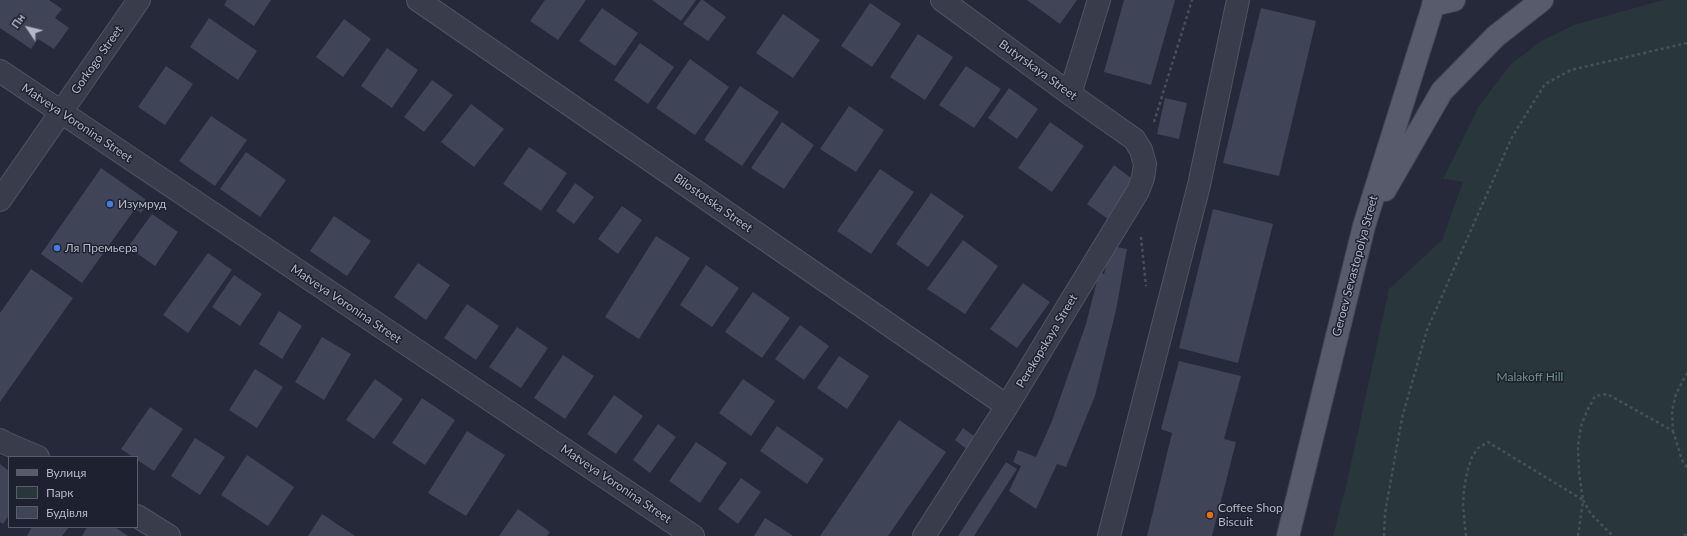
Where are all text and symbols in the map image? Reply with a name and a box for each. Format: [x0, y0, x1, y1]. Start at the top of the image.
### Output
north arrow [8, 8, 48, 48]
text: Пн [8, 11, 27, 30]
street label: Gorkogo Street [68, 23, 126, 97]
street label: Butyrskaya Street [996, 37, 1080, 103]
street label: Matveya Voronina Street [19, 81, 135, 165]
street label: Bilostotska Street [671, 171, 755, 235]
street label: Geroev Sevastopolya Street [1329, 194, 1381, 338]
place label: Изумруд [118, 197, 166, 211]
marker: Изумруд [105, 199, 115, 209]
place label: Ля Премьера [65, 241, 138, 255]
marker: Ля Премьера [52, 243, 62, 253]
street label: Matveya Voronina Street [288, 262, 404, 346]
street label: Perekopskaya Street [1013, 292, 1081, 390]
park label: Malakoff Hill [1497, 370, 1563, 384]
street label: Matveya Voronina Street [558, 442, 674, 526]
legend [8, 456, 138, 528]
text: Вулиця [46, 465, 86, 480]
text: Парк [46, 485, 74, 500]
place label: Coffee Shop Biscuit [1218, 501, 1283, 529]
text: Будівля [46, 505, 88, 520]
marker: Coffee Shop Biscuit [1205, 510, 1215, 520]

